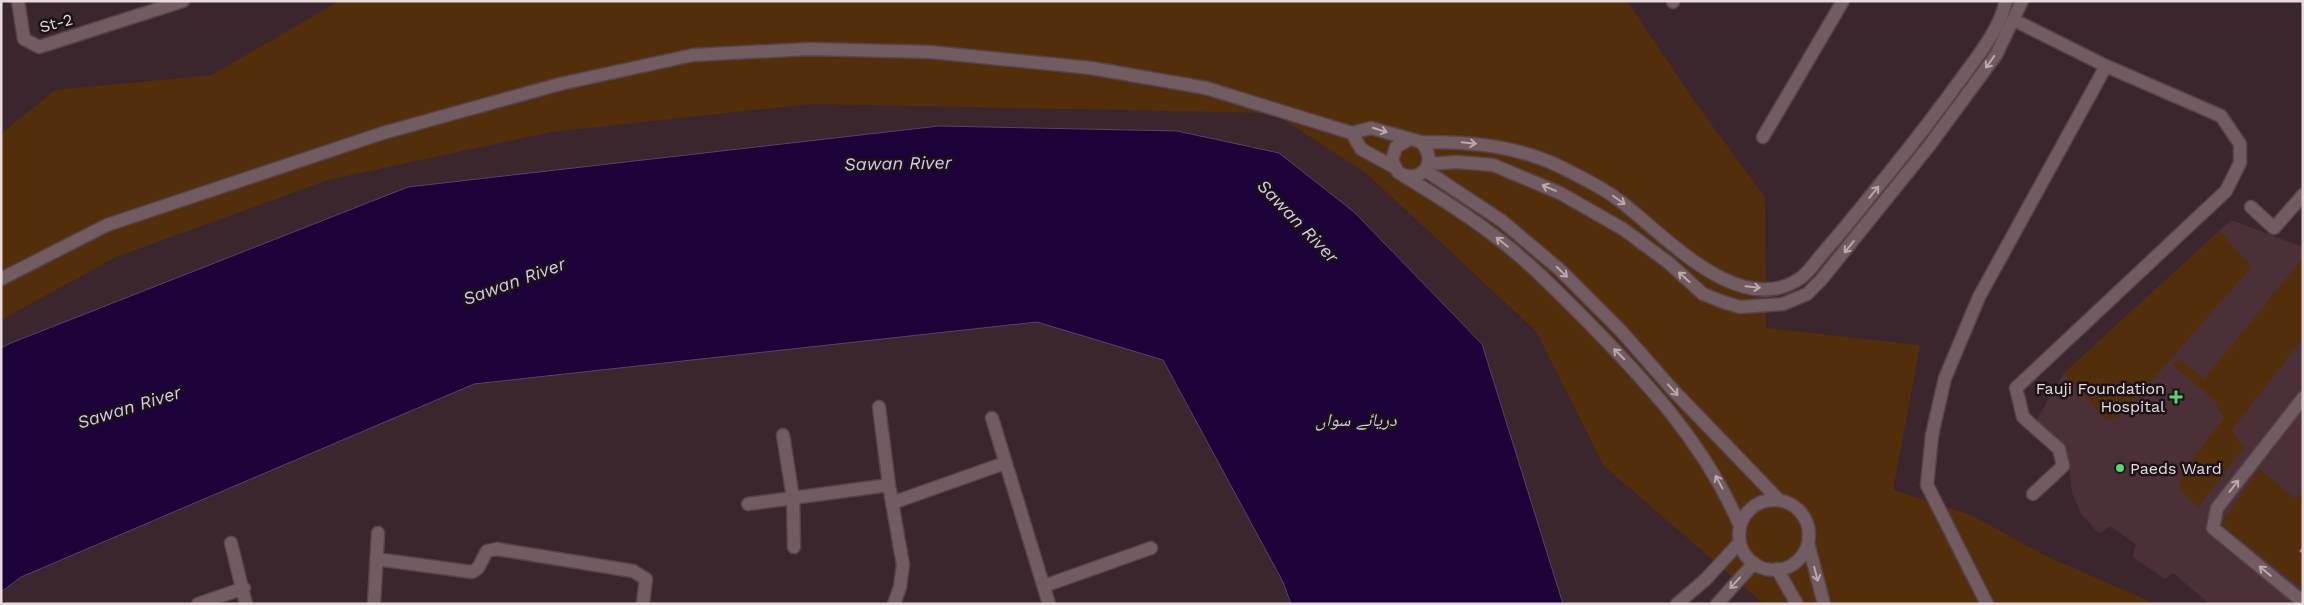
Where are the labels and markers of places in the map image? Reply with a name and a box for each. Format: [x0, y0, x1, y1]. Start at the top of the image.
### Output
place label: Fauji Foundation Hospital [2036, 379, 2165, 416]
marker: Fauji Foundation Hospital [2169, 390, 2183, 404]
place label: Paeds Ward [2130, 459, 2222, 478]
marker: Paeds Ward [2114, 462, 2126, 474]

